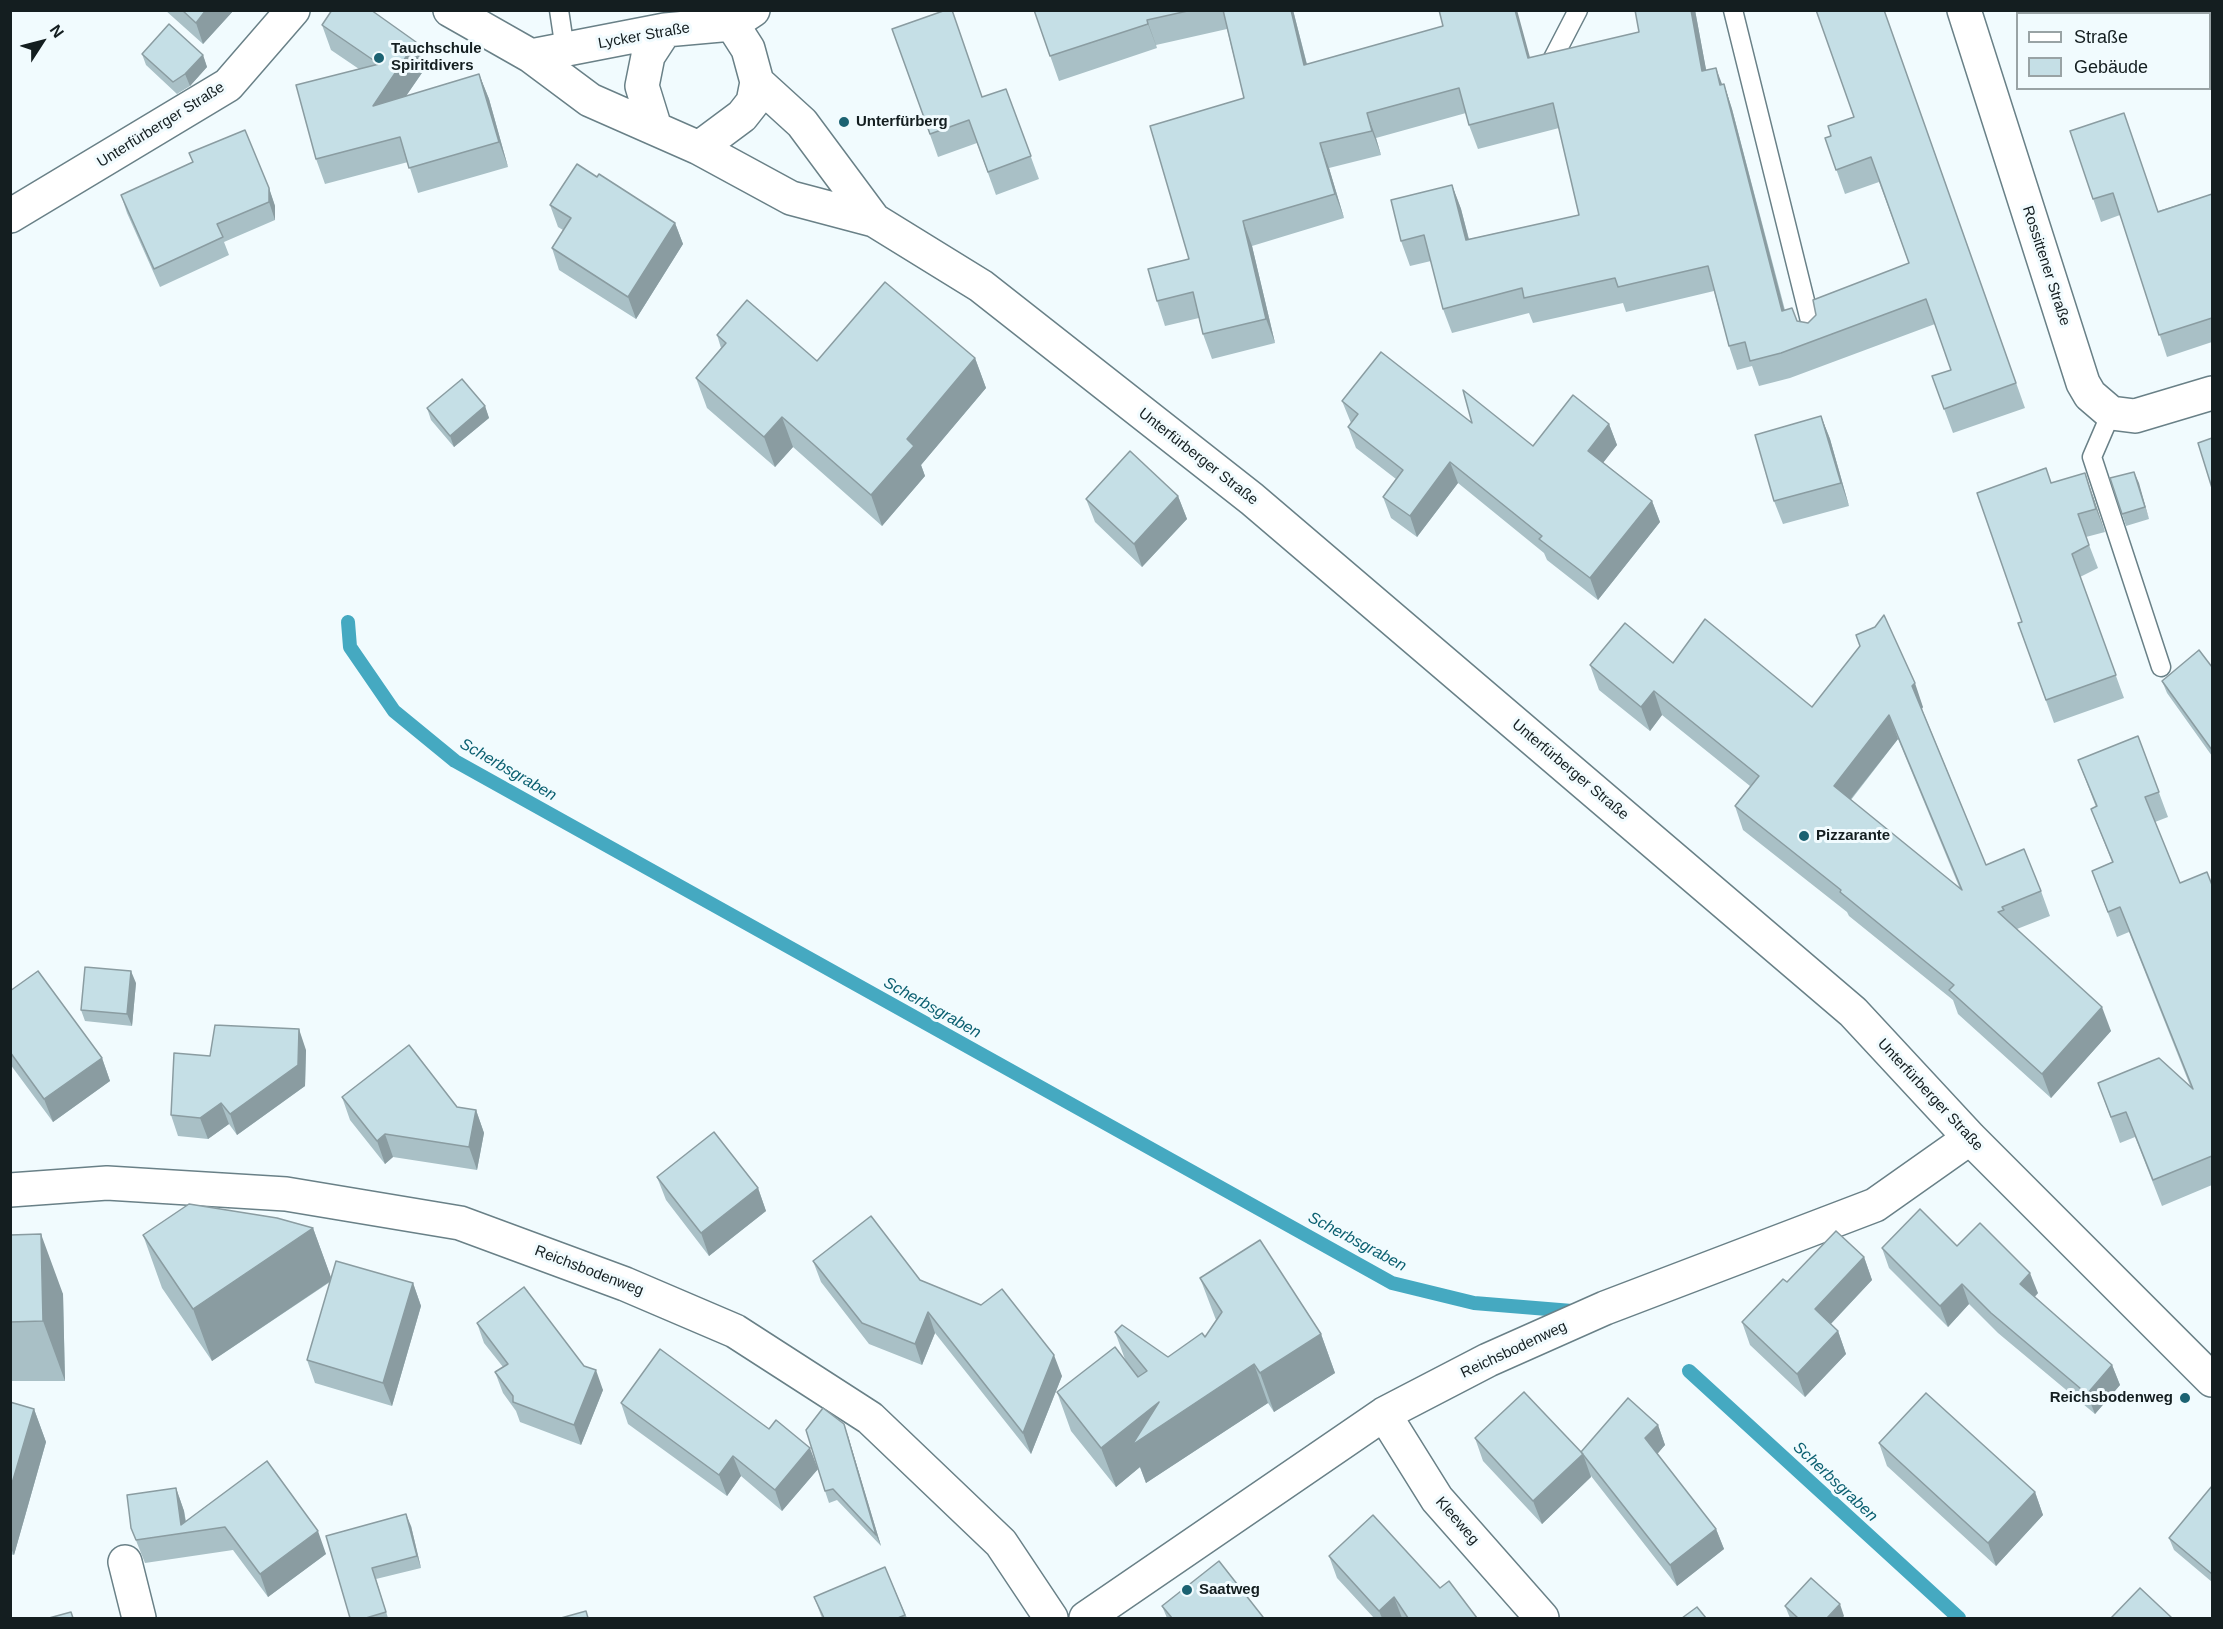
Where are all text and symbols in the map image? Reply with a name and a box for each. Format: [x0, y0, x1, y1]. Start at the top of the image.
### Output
north arrow [12, 12, 72, 72]
legend [2016, 12, 2211, 90]
street label: Lycker Straße [597, 19, 691, 53]
text: N [47, 21, 67, 41]
text: Straße [2074, 27, 2128, 47]
place label: Tauchschule Spiritdivers [391, 40, 482, 75]
marker: Tauchschule Spiritdivers [372, 51, 386, 65]
text: Gebäude [2074, 57, 2148, 77]
street label: Unterfürberger Straße [94, 78, 228, 172]
place label: Unterfürberg [856, 113, 948, 131]
marker: Unterfürberg [837, 115, 851, 129]
street label: Rossittener Straße [2018, 204, 2074, 328]
street label: Unterfürberger Straße [1135, 405, 1261, 509]
street label: Unterfürberger Straße [1508, 716, 1632, 824]
water label: Scherbsgraben [456, 735, 560, 805]
place label: Pizzarante [1816, 827, 1890, 845]
marker: Pizzarante [1797, 829, 1811, 843]
water label: Scherbsgraben [880, 973, 984, 1043]
street label: Unterfürberger Straße [1873, 1035, 1987, 1155]
water label: Scherbsgraben [1305, 1208, 1409, 1276]
street label: Reichsbodenweg [532, 1242, 646, 1300]
street label: Reichsbodenweg [1458, 1318, 1570, 1382]
place label: Reichsbodenweg [2050, 1389, 2173, 1407]
marker: Reichsbodenweg [2178, 1391, 2192, 1405]
water label: Scherbsgraben [1789, 1438, 1881, 1526]
street label: Kleeweg [1431, 1493, 1483, 1549]
place label: Saatweg [1199, 1581, 1260, 1599]
marker: Saatweg [1180, 1583, 1194, 1597]

